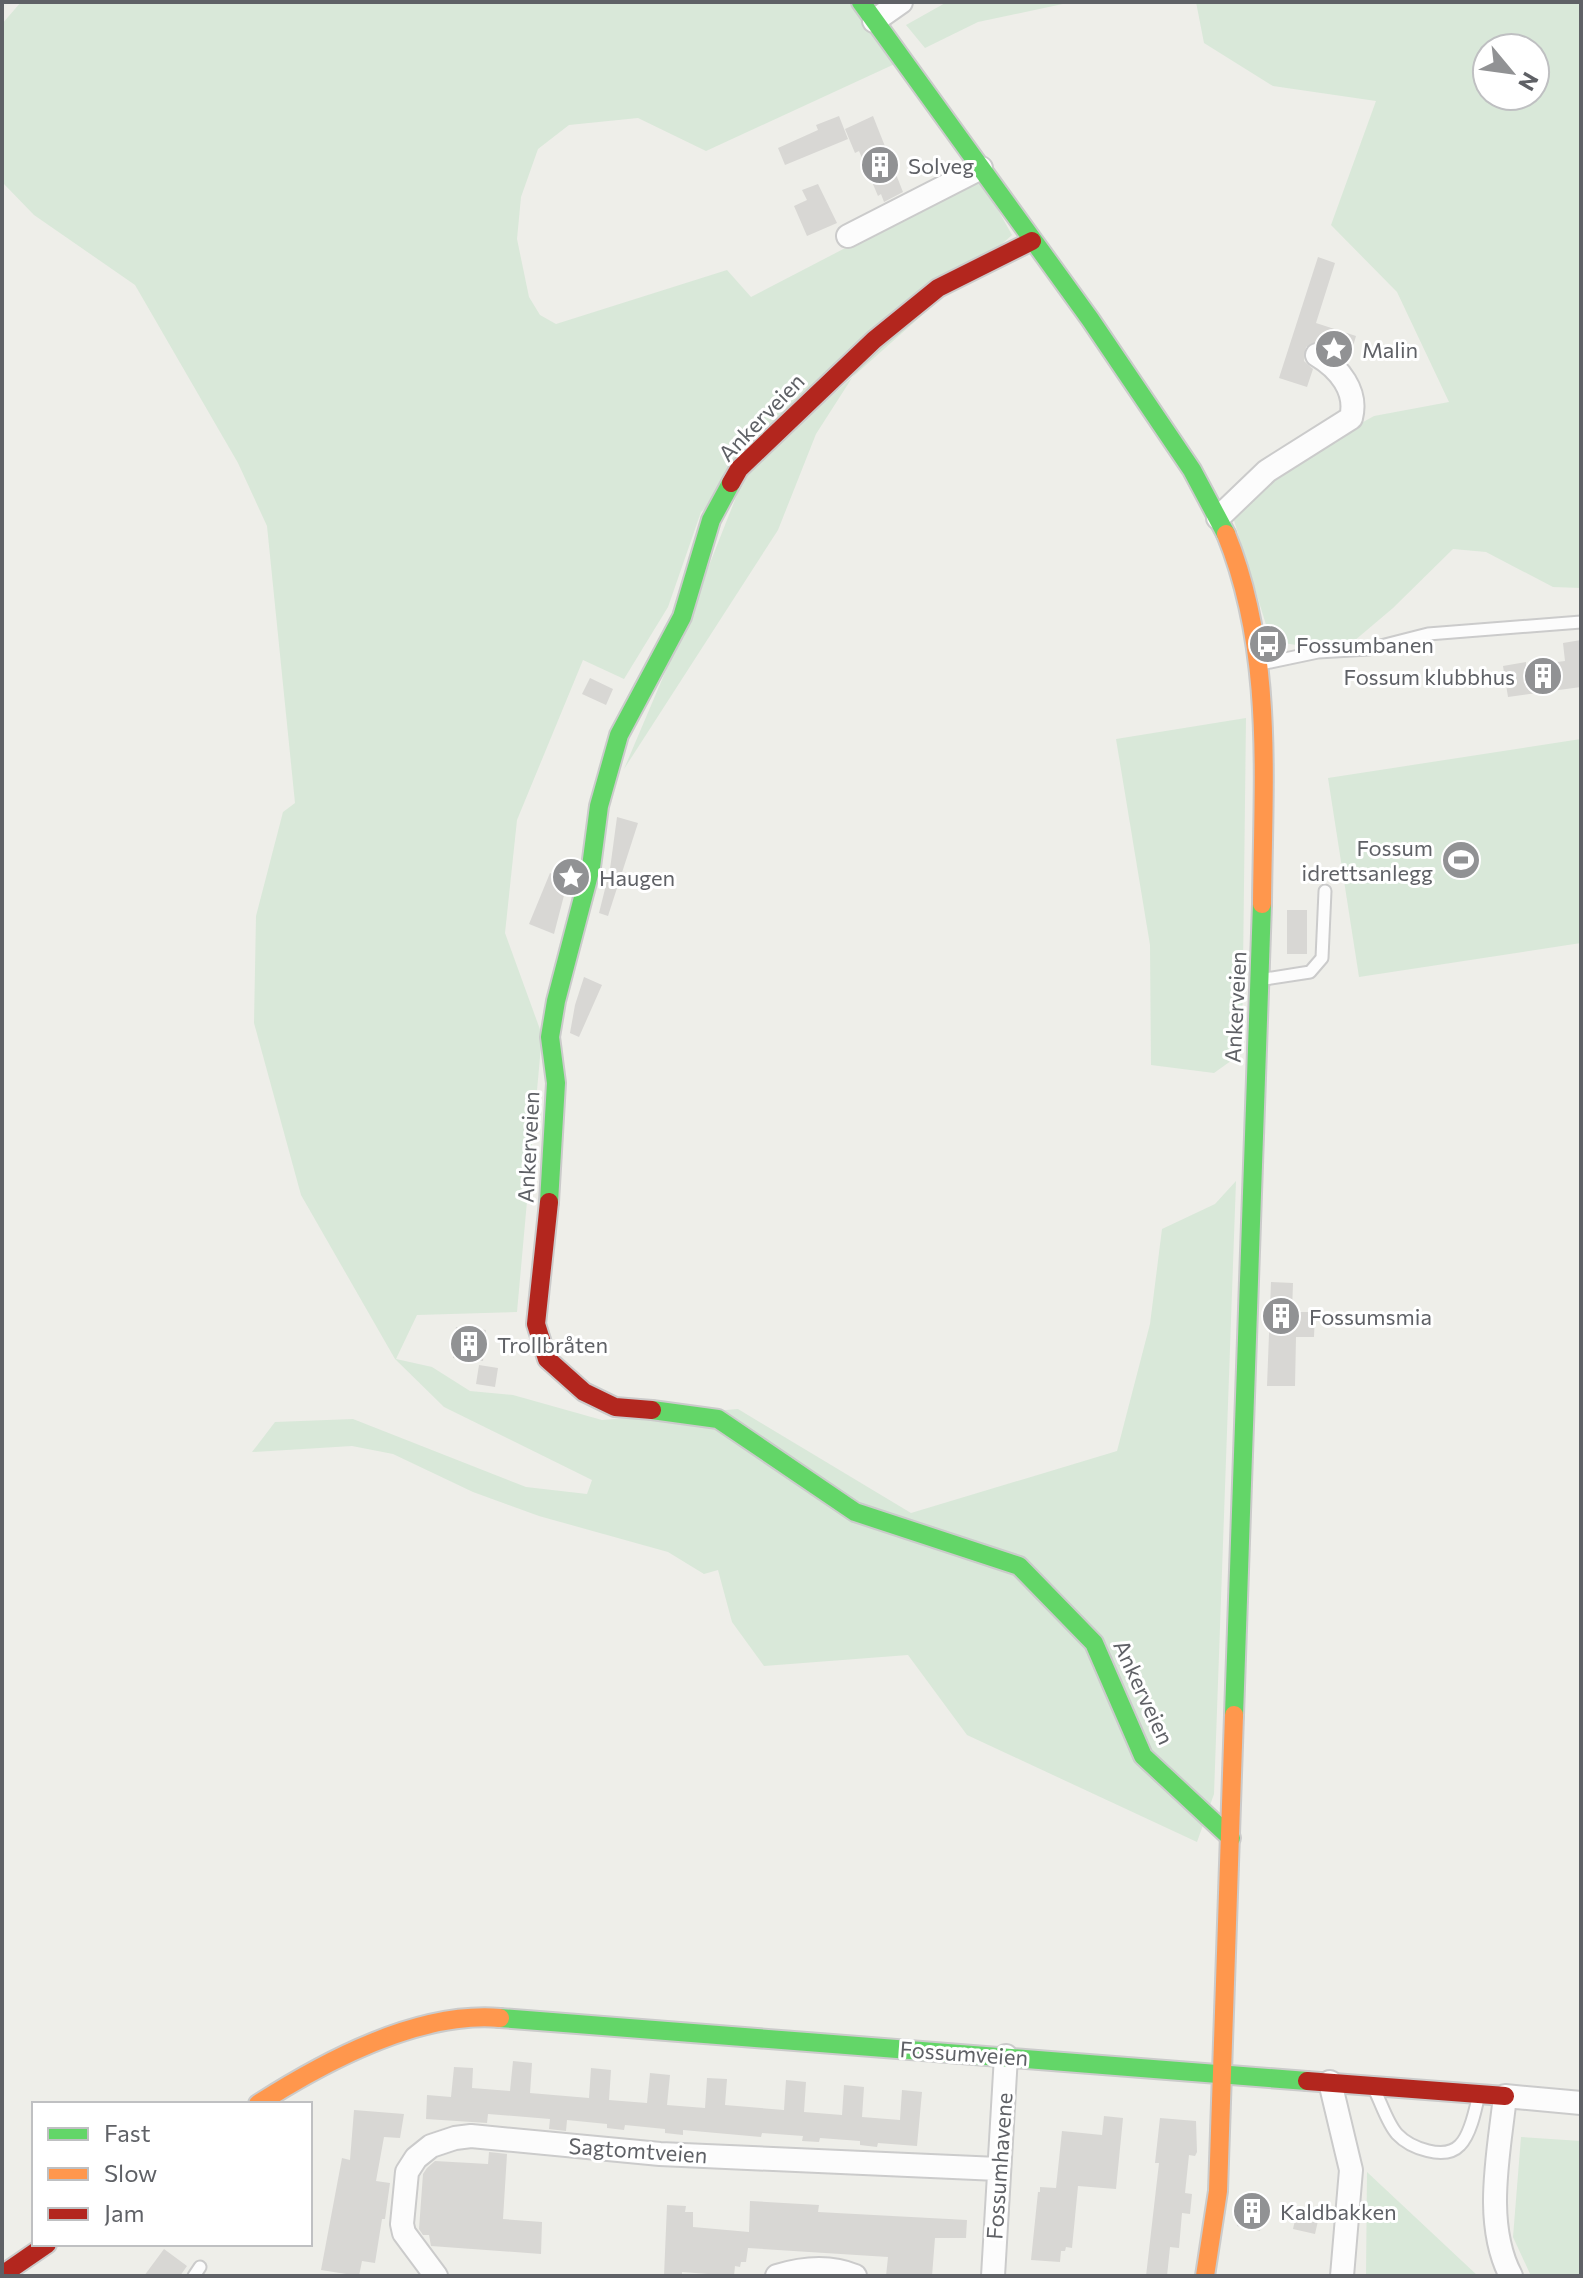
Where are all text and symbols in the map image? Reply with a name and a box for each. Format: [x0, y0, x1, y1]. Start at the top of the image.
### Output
north arrow [1471, 32, 1551, 112]
text: N [1513, 68, 1545, 96]
building icon: Solveg [859, 144, 901, 186]
place label: Solveg [908, 152, 974, 179]
place icon: Malin [1313, 328, 1355, 370]
place label: Malin [1362, 336, 1418, 363]
street label: Ankerveien [712, 367, 810, 467]
bus stop icon: Fossumbanen [1247, 623, 1289, 665]
place label: Fossumbanen [1296, 631, 1434, 658]
building icon: Fossum klubbhus [1522, 655, 1564, 697]
place label: Fossum klubbhus [1344, 663, 1515, 690]
place label: Fossum idrettsanlegg [1302, 834, 1433, 886]
sports icon: Fossum idrettsanlegg [1440, 839, 1482, 881]
place icon: Haugen [550, 856, 592, 898]
place label: Haugen [599, 864, 675, 891]
street label: Ankerveien [1219, 950, 1251, 1064]
street label: Ankerveien [512, 1090, 544, 1204]
building icon: Fossumsmia [1260, 1295, 1302, 1337]
place label: Fossumsmia [1309, 1303, 1432, 1330]
building icon: Trollbråten [448, 1323, 490, 1365]
place label: Trollbråten [497, 1331, 608, 1358]
street label: Ankerveien [1108, 1636, 1180, 1748]
street label: Fossumveien [899, 2035, 1029, 2071]
street label: Fossumhavene [980, 2092, 1018, 2240]
legend [32, 2102, 312, 2246]
text: Fast [104, 2118, 151, 2147]
street label: Sagtomtveien [568, 2132, 708, 2168]
text: Slow [104, 2158, 157, 2187]
building icon: Kaldbakken [1231, 2190, 1273, 2232]
text: Jam [104, 2198, 144, 2227]
place label: Kaldbakken [1280, 2198, 1397, 2225]

